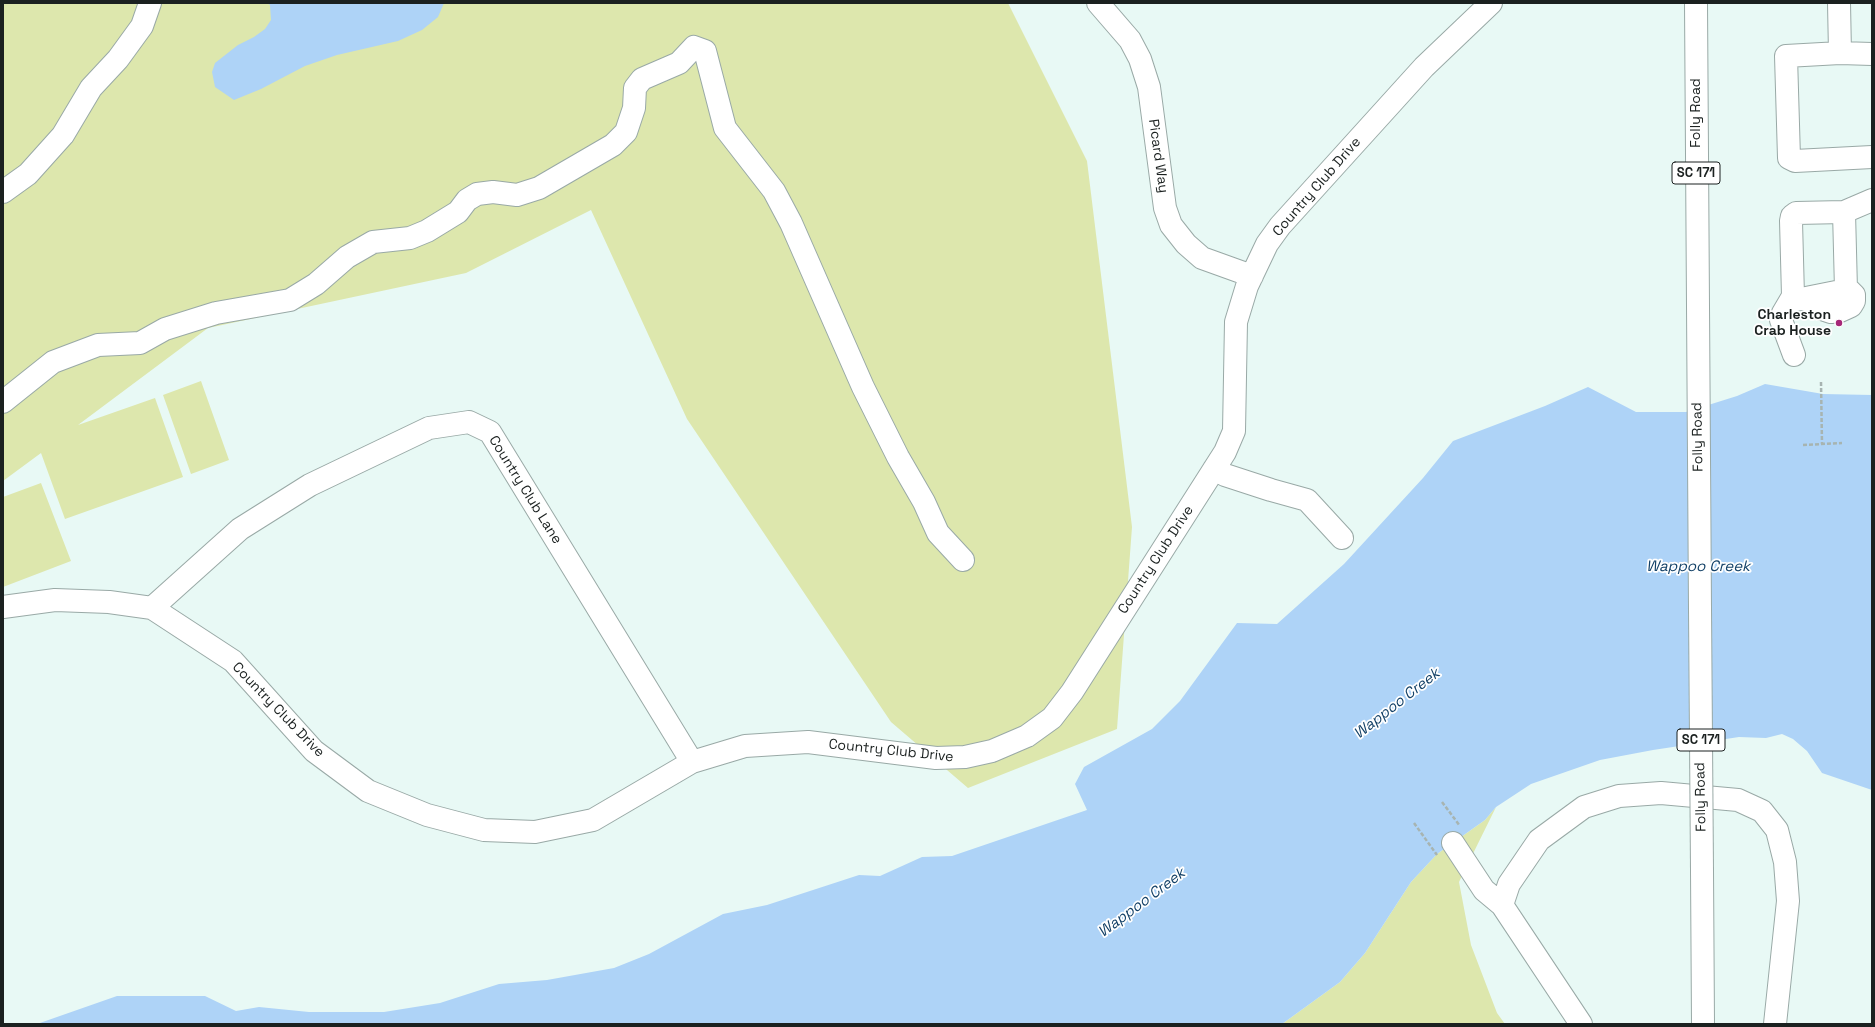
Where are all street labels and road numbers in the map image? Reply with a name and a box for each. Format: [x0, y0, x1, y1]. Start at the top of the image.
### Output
street label: Folly Road [1688, 78, 1704, 148]
street label: Picard Way [1145, 118, 1171, 194]
street label: Country Club Drive [1269, 134, 1365, 240]
road number: SC 171 [1672, 162, 1720, 184]
street label: Folly Road [1689, 402, 1707, 472]
street label: Country Club Lane [485, 433, 565, 547]
street label: Country Club Drive [1115, 503, 1197, 617]
street label: Country Club Drive [228, 659, 328, 761]
road number: SC 171 [1677, 729, 1725, 751]
street label: Country Club Drive [828, 736, 954, 766]
street label: Folly Road [1692, 762, 1710, 832]

